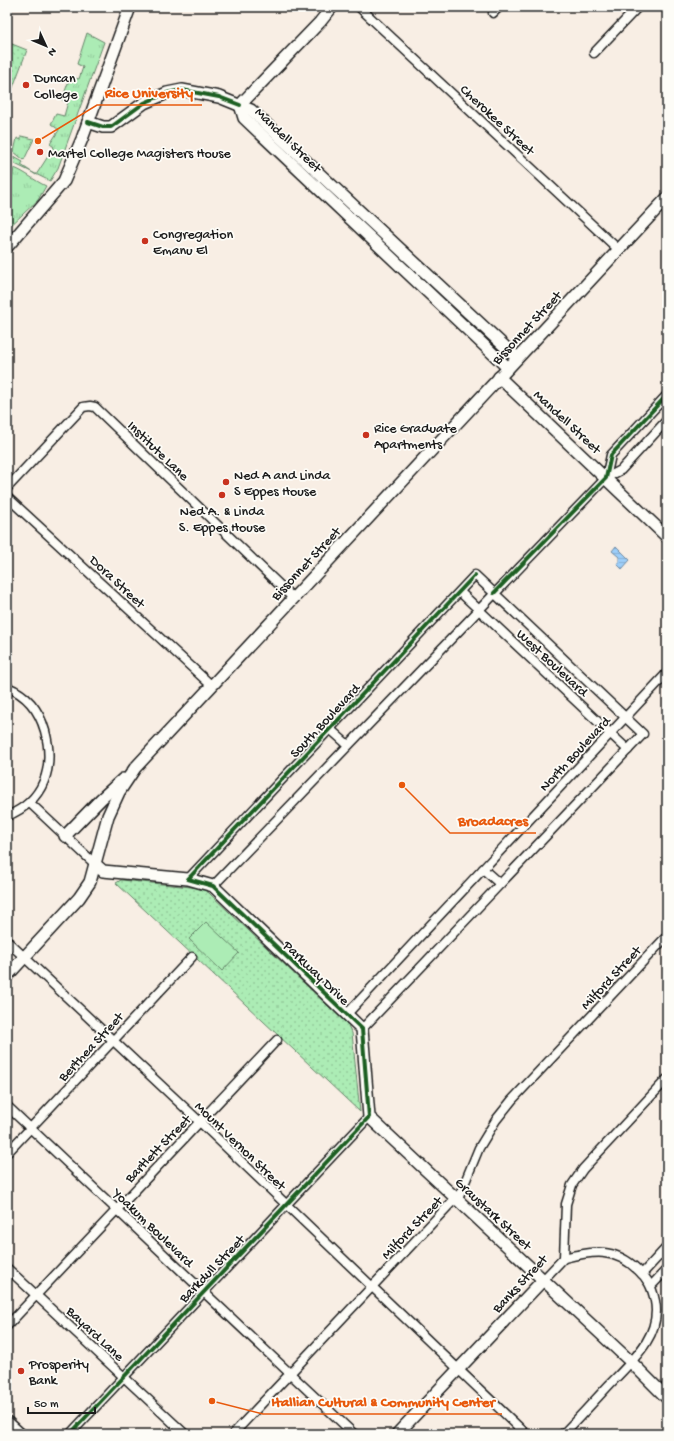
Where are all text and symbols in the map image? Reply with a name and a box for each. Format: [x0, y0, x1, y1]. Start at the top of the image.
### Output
north arrow [26, 26, 66, 66]
text: N [45, 45, 59, 58]
place label: Duncan College [33, 71, 78, 104]
callout: Rice University [97, 78, 202, 105]
marker: Duncan College [21, 80, 31, 90]
street label: Cherokee Street [455, 82, 538, 161]
text: Rice University [104, 85, 194, 103]
street label: Mandell Street [250, 105, 325, 178]
place label: Martel College Magisters House [48, 146, 232, 163]
marker: Martel College Magisters House [35, 147, 45, 157]
place label: Congregation Emanu El [153, 227, 233, 260]
marker: Congregation Emanu El [140, 236, 150, 246]
street label: Bissonnet Street [489, 287, 567, 370]
street label: Mandell Street [529, 387, 605, 459]
street label: Institute Lane [123, 418, 192, 486]
place label: Rice Graduate Apartments [374, 421, 457, 454]
marker: Rice Graduate Apartments [361, 430, 371, 440]
place label: Ned A and Linda S Eppes House [234, 468, 331, 501]
marker: Ned A and Linda S Eppes House [221, 477, 231, 487]
marker: Ned A. & Linda S. Eppes House [217, 490, 227, 500]
place label: Ned A. & Linda S. Eppes House [179, 504, 266, 537]
street label: Bissonnet Street [268, 523, 346, 606]
street label: Dora Street [84, 552, 149, 614]
street label: West Boulevard [512, 626, 592, 703]
street label: South Boulevard [287, 680, 366, 762]
street label: North Boulevard [537, 712, 616, 796]
callout: Broadacres [450, 806, 536, 833]
text: Broadacres [457, 813, 529, 831]
street label: Parkway Drive [278, 937, 353, 1010]
street label: Milford Street [578, 942, 647, 1014]
street label: Berthea Street [55, 1009, 129, 1086]
street label: Mount Vernon Street [190, 1099, 289, 1196]
street label: Bartlett Street [121, 1111, 196, 1188]
street label: Graustark Street [450, 1175, 535, 1256]
street label: Yoakum Boulevard [107, 1184, 198, 1273]
street label: Milford Street [378, 1193, 448, 1264]
street label: Barkdull Street [176, 1231, 250, 1308]
street label: Banks Street [489, 1251, 553, 1318]
street label: Bayard Lane [61, 1303, 127, 1366]
place label: Prosperity Bank [28, 1357, 89, 1390]
marker: Prosperity Bank [16, 1366, 26, 1376]
callout: Itallian Cultural & Community Center [263, 1387, 502, 1414]
scale bar [28, 1389, 95, 1415]
text: Itallian Cultural & Community Center [271, 1394, 496, 1412]
text: 50 m [34, 1398, 59, 1412]

